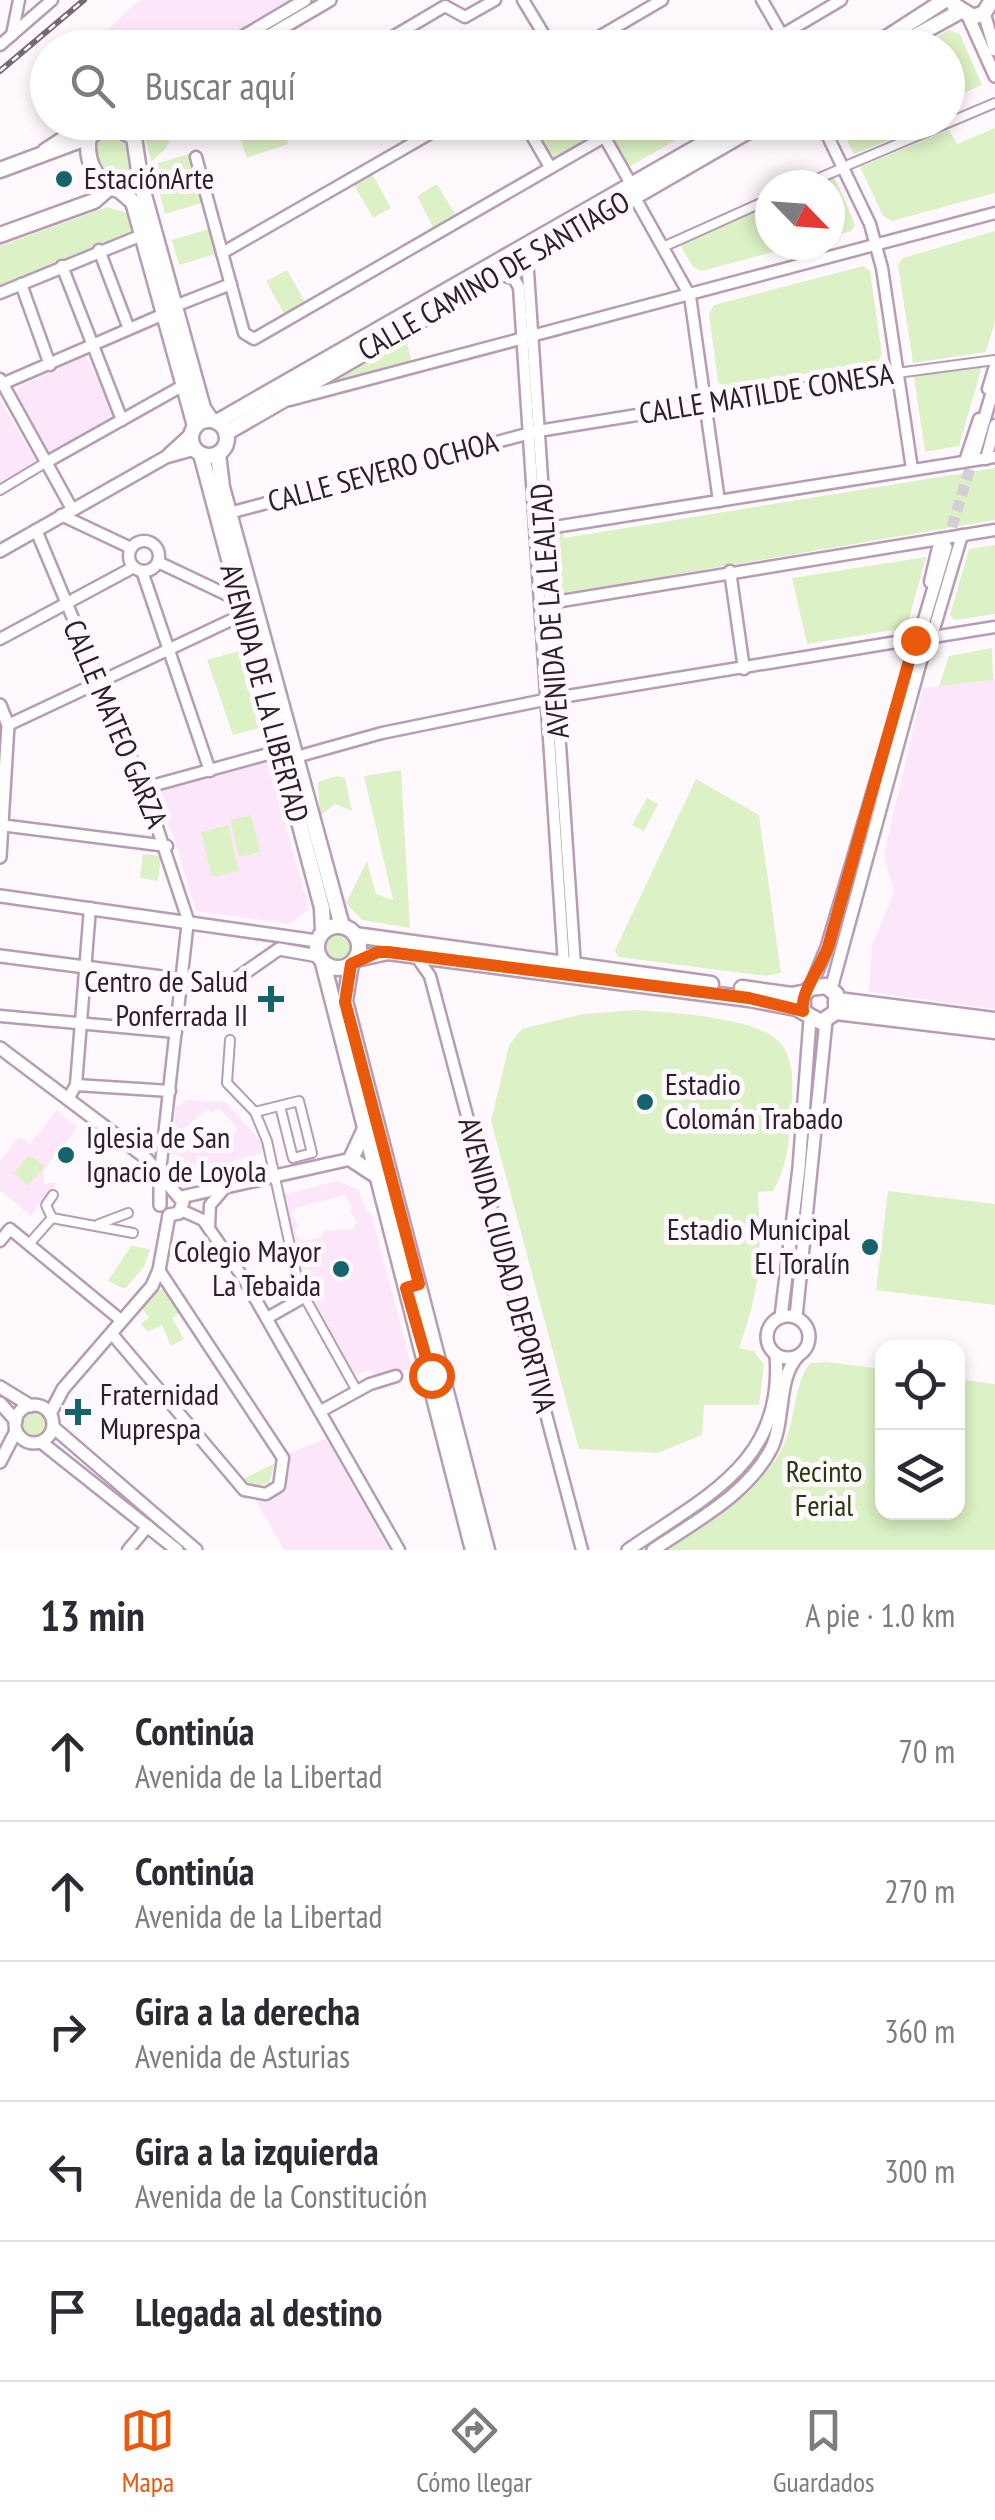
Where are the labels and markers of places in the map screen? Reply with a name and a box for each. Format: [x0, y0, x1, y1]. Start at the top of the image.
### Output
place label: EstaciónArte [84, 158, 214, 197]
marker: EstaciónArte [53, 168, 75, 190]
place label: Centro de Salud Ponferrada II [84, 961, 248, 1034]
marker: Centro de Salud Ponferrada II [258, 986, 284, 1012]
place label: Estadio Colomán Trabado [665, 1064, 843, 1137]
marker: Estadio Colomán Trabado [634, 1091, 656, 1113]
place label: Iglesia de San Ignacio de Loyola [86, 1117, 266, 1190]
marker: Iglesia de San Ignacio de Loyola [55, 1144, 77, 1166]
place label: Estadio Municipal El Toralín [667, 1209, 850, 1282]
place label: Colegio Mayor La Tebaida [174, 1231, 322, 1304]
marker: Estadio Municipal El Toralín [859, 1236, 881, 1258]
marker: Colegio Mayor La Tebaida [330, 1258, 352, 1280]
place label: Fraternidad Muprespa [100, 1374, 219, 1447]
marker: Fraternidad Muprespa [65, 1399, 91, 1425]

